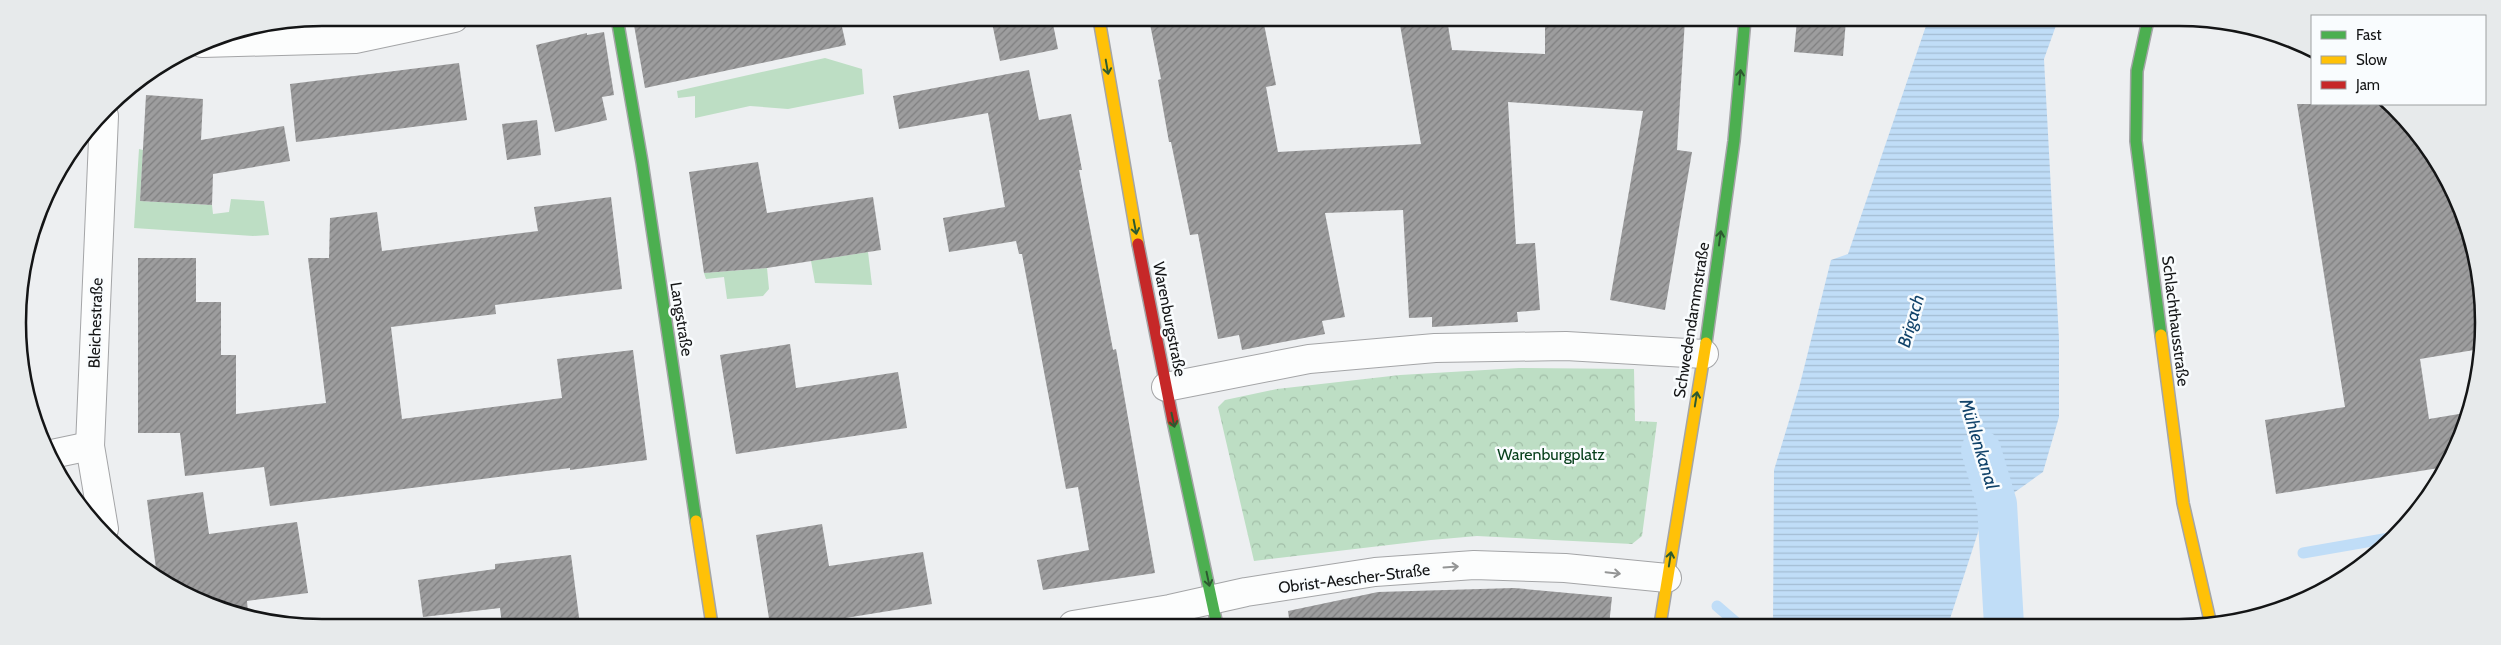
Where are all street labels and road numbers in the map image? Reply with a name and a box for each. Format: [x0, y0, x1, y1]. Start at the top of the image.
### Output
street label: Schwedendammstraße [1670, 241, 1713, 399]
street label: Schlachthausstraße [2158, 255, 2193, 387]
street label: Warenburgstraße [1149, 260, 1190, 378]
street label: Bleichestraße [84, 277, 107, 369]
street label: Langstraße [666, 281, 697, 357]
street label: Obrist-Aescher-Straße [1277, 560, 1431, 597]

